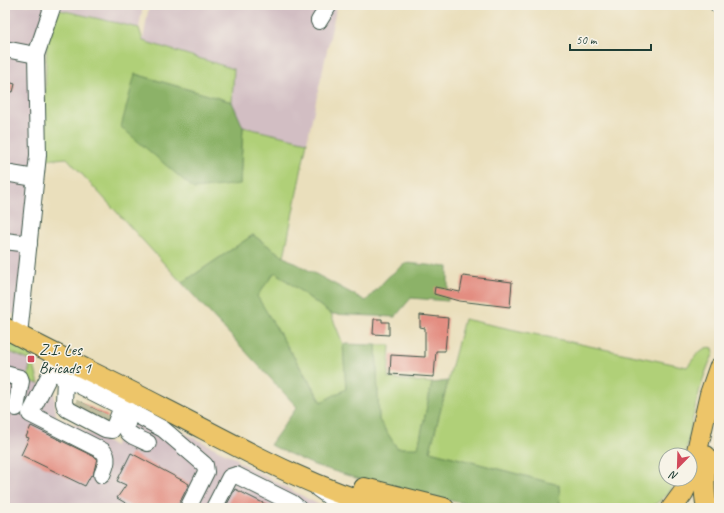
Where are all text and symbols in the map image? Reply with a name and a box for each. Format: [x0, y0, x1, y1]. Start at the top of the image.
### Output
scale bar [570, 26, 651, 52]
text: 50 m [576, 32, 598, 48]
place label: Z.I. Les Bricads 1 [39, 340, 92, 378]
marker: Z.I. Les Bricads 1 [26, 354, 36, 364]
north arrow [658, 447, 698, 487]
text: N [666, 468, 680, 484]

